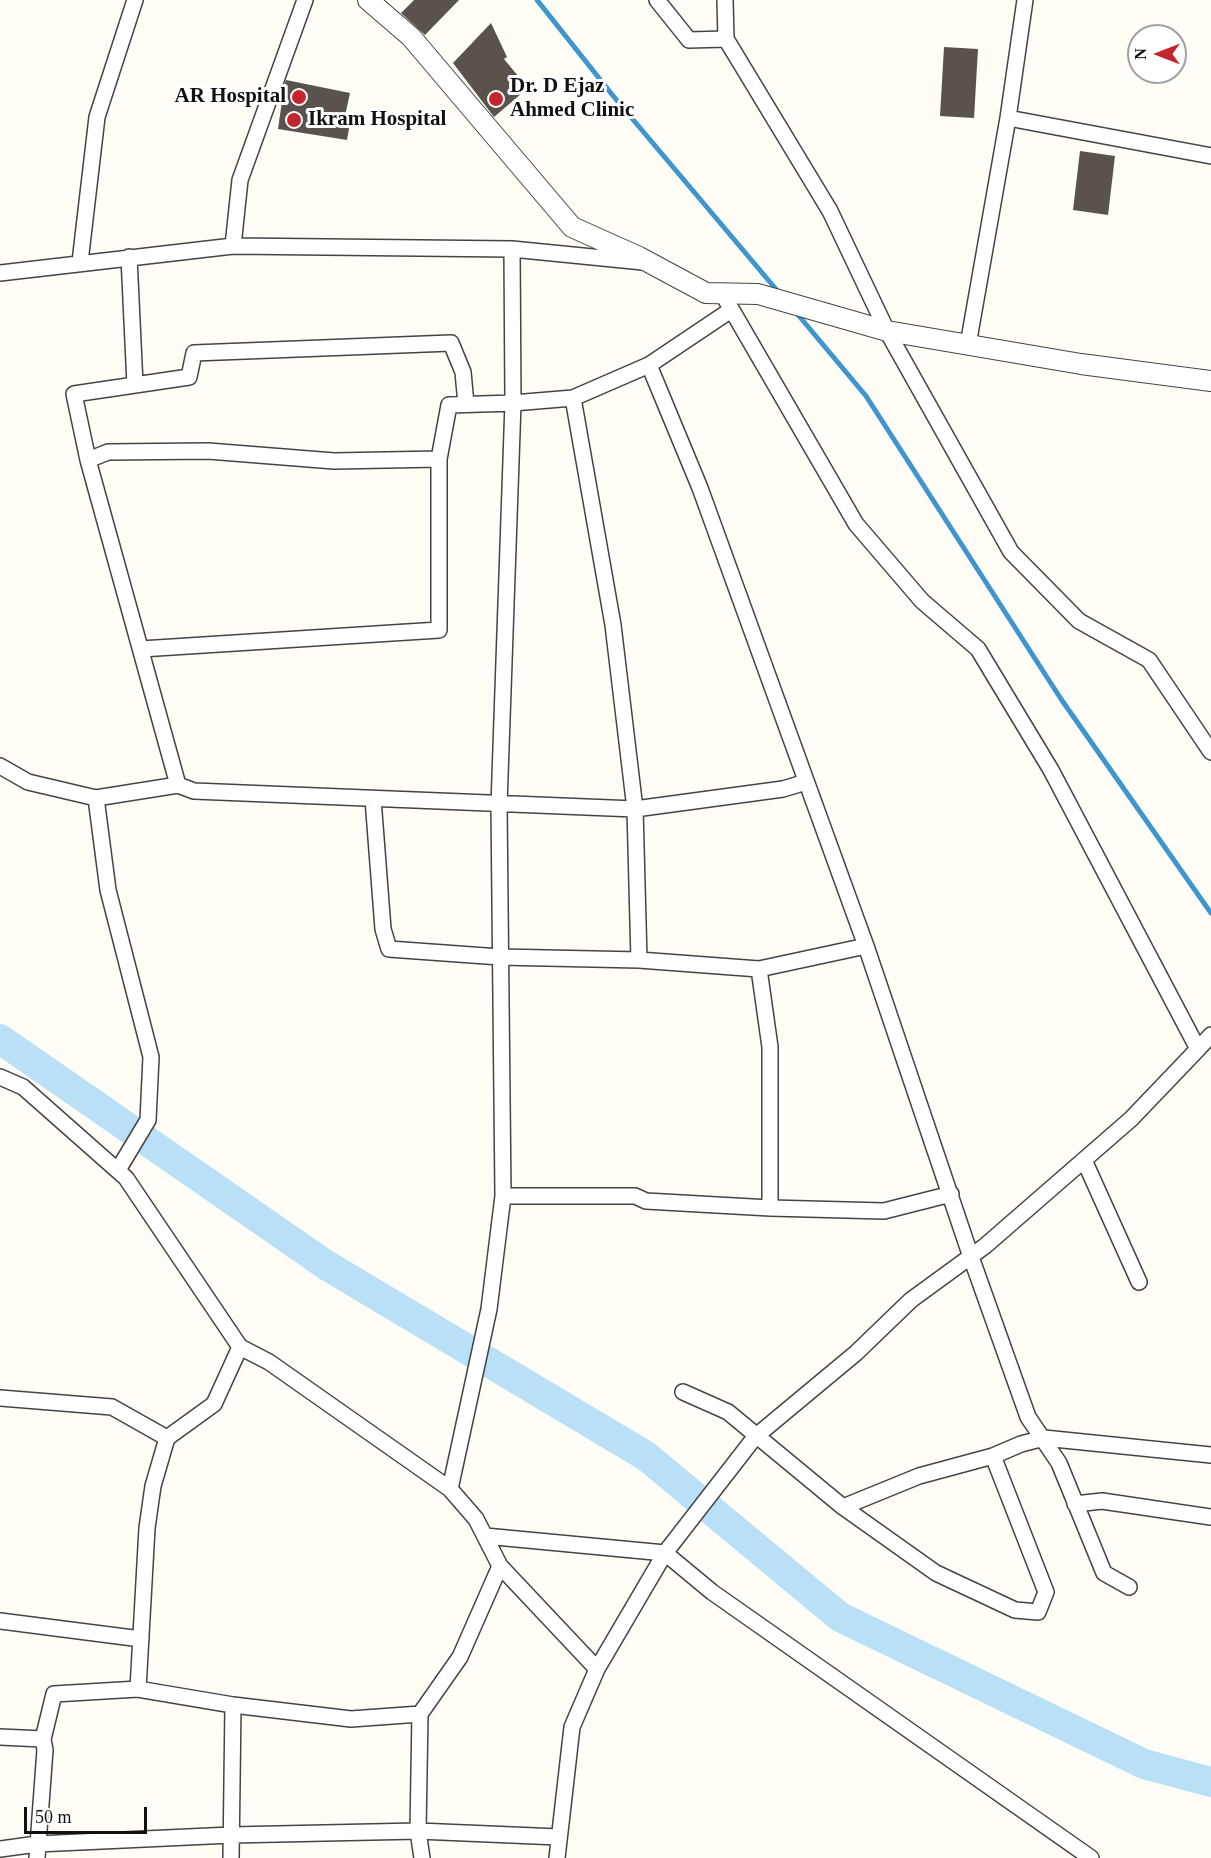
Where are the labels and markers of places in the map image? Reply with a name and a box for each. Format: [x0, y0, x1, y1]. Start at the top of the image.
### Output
place label: Dr. D Ejaz Ahmed Clinic [510, 74, 634, 124]
place label: AR Hospital [175, 84, 286, 110]
marker: AR Hospital [290, 88, 308, 106]
marker: Dr. D Ejaz Ahmed Clinic [487, 90, 505, 108]
place label: Ikram Hospital [308, 107, 446, 133]
marker: Ikram Hospital [285, 111, 303, 129]

